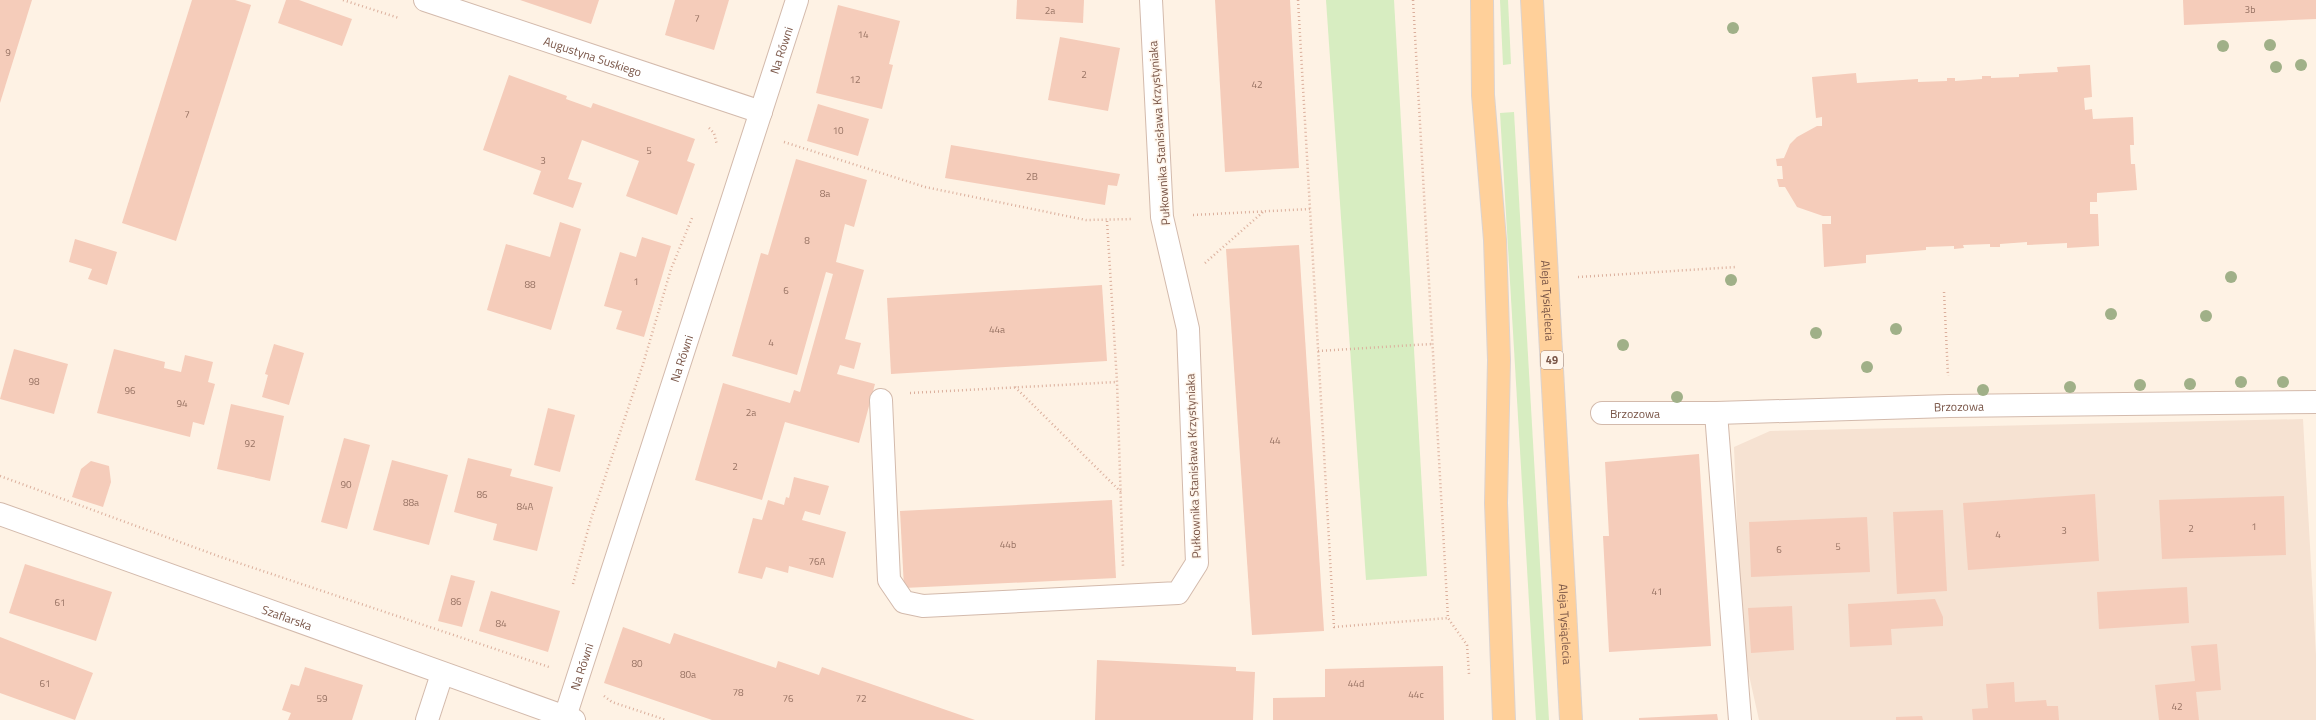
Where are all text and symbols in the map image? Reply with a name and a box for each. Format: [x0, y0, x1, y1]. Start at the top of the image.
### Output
house number: 3b [2245, 2, 2255, 17]
house number: 2a [1045, 3, 1055, 18]
house number: 7 [694, 11, 700, 26]
street label: Na Równi [764, 24, 797, 76]
house number: 14 [857, 27, 869, 42]
street label: Augustyna Suskiego [541, 31, 644, 81]
street label: Pułkownika Stanisława Krzystyniaka [1143, 40, 1175, 226]
house number: 9 [5, 45, 11, 60]
house number: 2 [1081, 67, 1087, 82]
house number: 12 [849, 72, 861, 87]
house number: 42 [1251, 77, 1263, 92]
house number: 7 [184, 107, 190, 122]
house number: 10 [832, 123, 844, 138]
house number: 5 [646, 143, 652, 158]
house number: 3 [540, 153, 546, 168]
house number: 2B [1026, 169, 1038, 184]
house number: 8a [820, 186, 830, 201]
house number: 8 [804, 233, 810, 248]
street label: Aleja Tysiąclecia [1537, 260, 1560, 341]
house number: 1 [633, 274, 639, 289]
house number: 88 [524, 277, 536, 292]
house number: 6 [783, 283, 789, 298]
house number: 44a [989, 322, 1005, 337]
street label: Na Równi [665, 332, 698, 384]
house number: 4 [768, 335, 774, 350]
road number: 49 [1541, 351, 1563, 369]
street label: Pułkownika Stanisława Krzystyniaka [1180, 373, 1206, 559]
house number: 98 [28, 374, 40, 389]
house number: 96 [124, 383, 136, 398]
house number: 94 [176, 396, 188, 411]
street label: Brzozowa [1934, 396, 1984, 416]
street label: Brzozowa [1610, 404, 1660, 423]
house number: 2a [746, 405, 756, 420]
house number: 44 [1269, 433, 1281, 448]
house number: 92 [244, 436, 256, 451]
house number: 2 [732, 459, 738, 474]
house number: 90 [340, 477, 352, 492]
house number: 86 [476, 487, 488, 502]
house number: 88a [403, 495, 419, 510]
house number: 84A [516, 499, 534, 514]
house number: 1 [2251, 519, 2257, 534]
house number: 2 [2188, 521, 2194, 536]
house number: 3 [2061, 523, 2067, 538]
house number: 4 [1995, 527, 2001, 542]
house number: 44b [1000, 537, 1016, 552]
house number: 5 [1835, 539, 1841, 554]
house number: 6 [1776, 542, 1782, 557]
house number: 76A [808, 554, 826, 569]
street label: Aleja Tysiąclecia [1554, 583, 1577, 665]
house number: 41 [1651, 584, 1663, 599]
house number: 86 [450, 594, 462, 609]
house number: 61 [54, 595, 66, 610]
street label: Szaflarska [259, 599, 315, 635]
house number: 84 [495, 616, 507, 631]
street label: Na Równi [565, 641, 598, 693]
house number: 80 [631, 656, 643, 671]
house number: 80a [680, 667, 696, 682]
house number: 61 [39, 676, 51, 691]
house number: 44d [1348, 676, 1364, 691]
house number: 78 [732, 685, 744, 700]
house number: 44c [1408, 687, 1424, 702]
house number: 59 [316, 691, 328, 706]
house number: 76 [782, 691, 794, 706]
house number: 72 [855, 691, 867, 706]
house number: 42 [2171, 699, 2183, 714]

